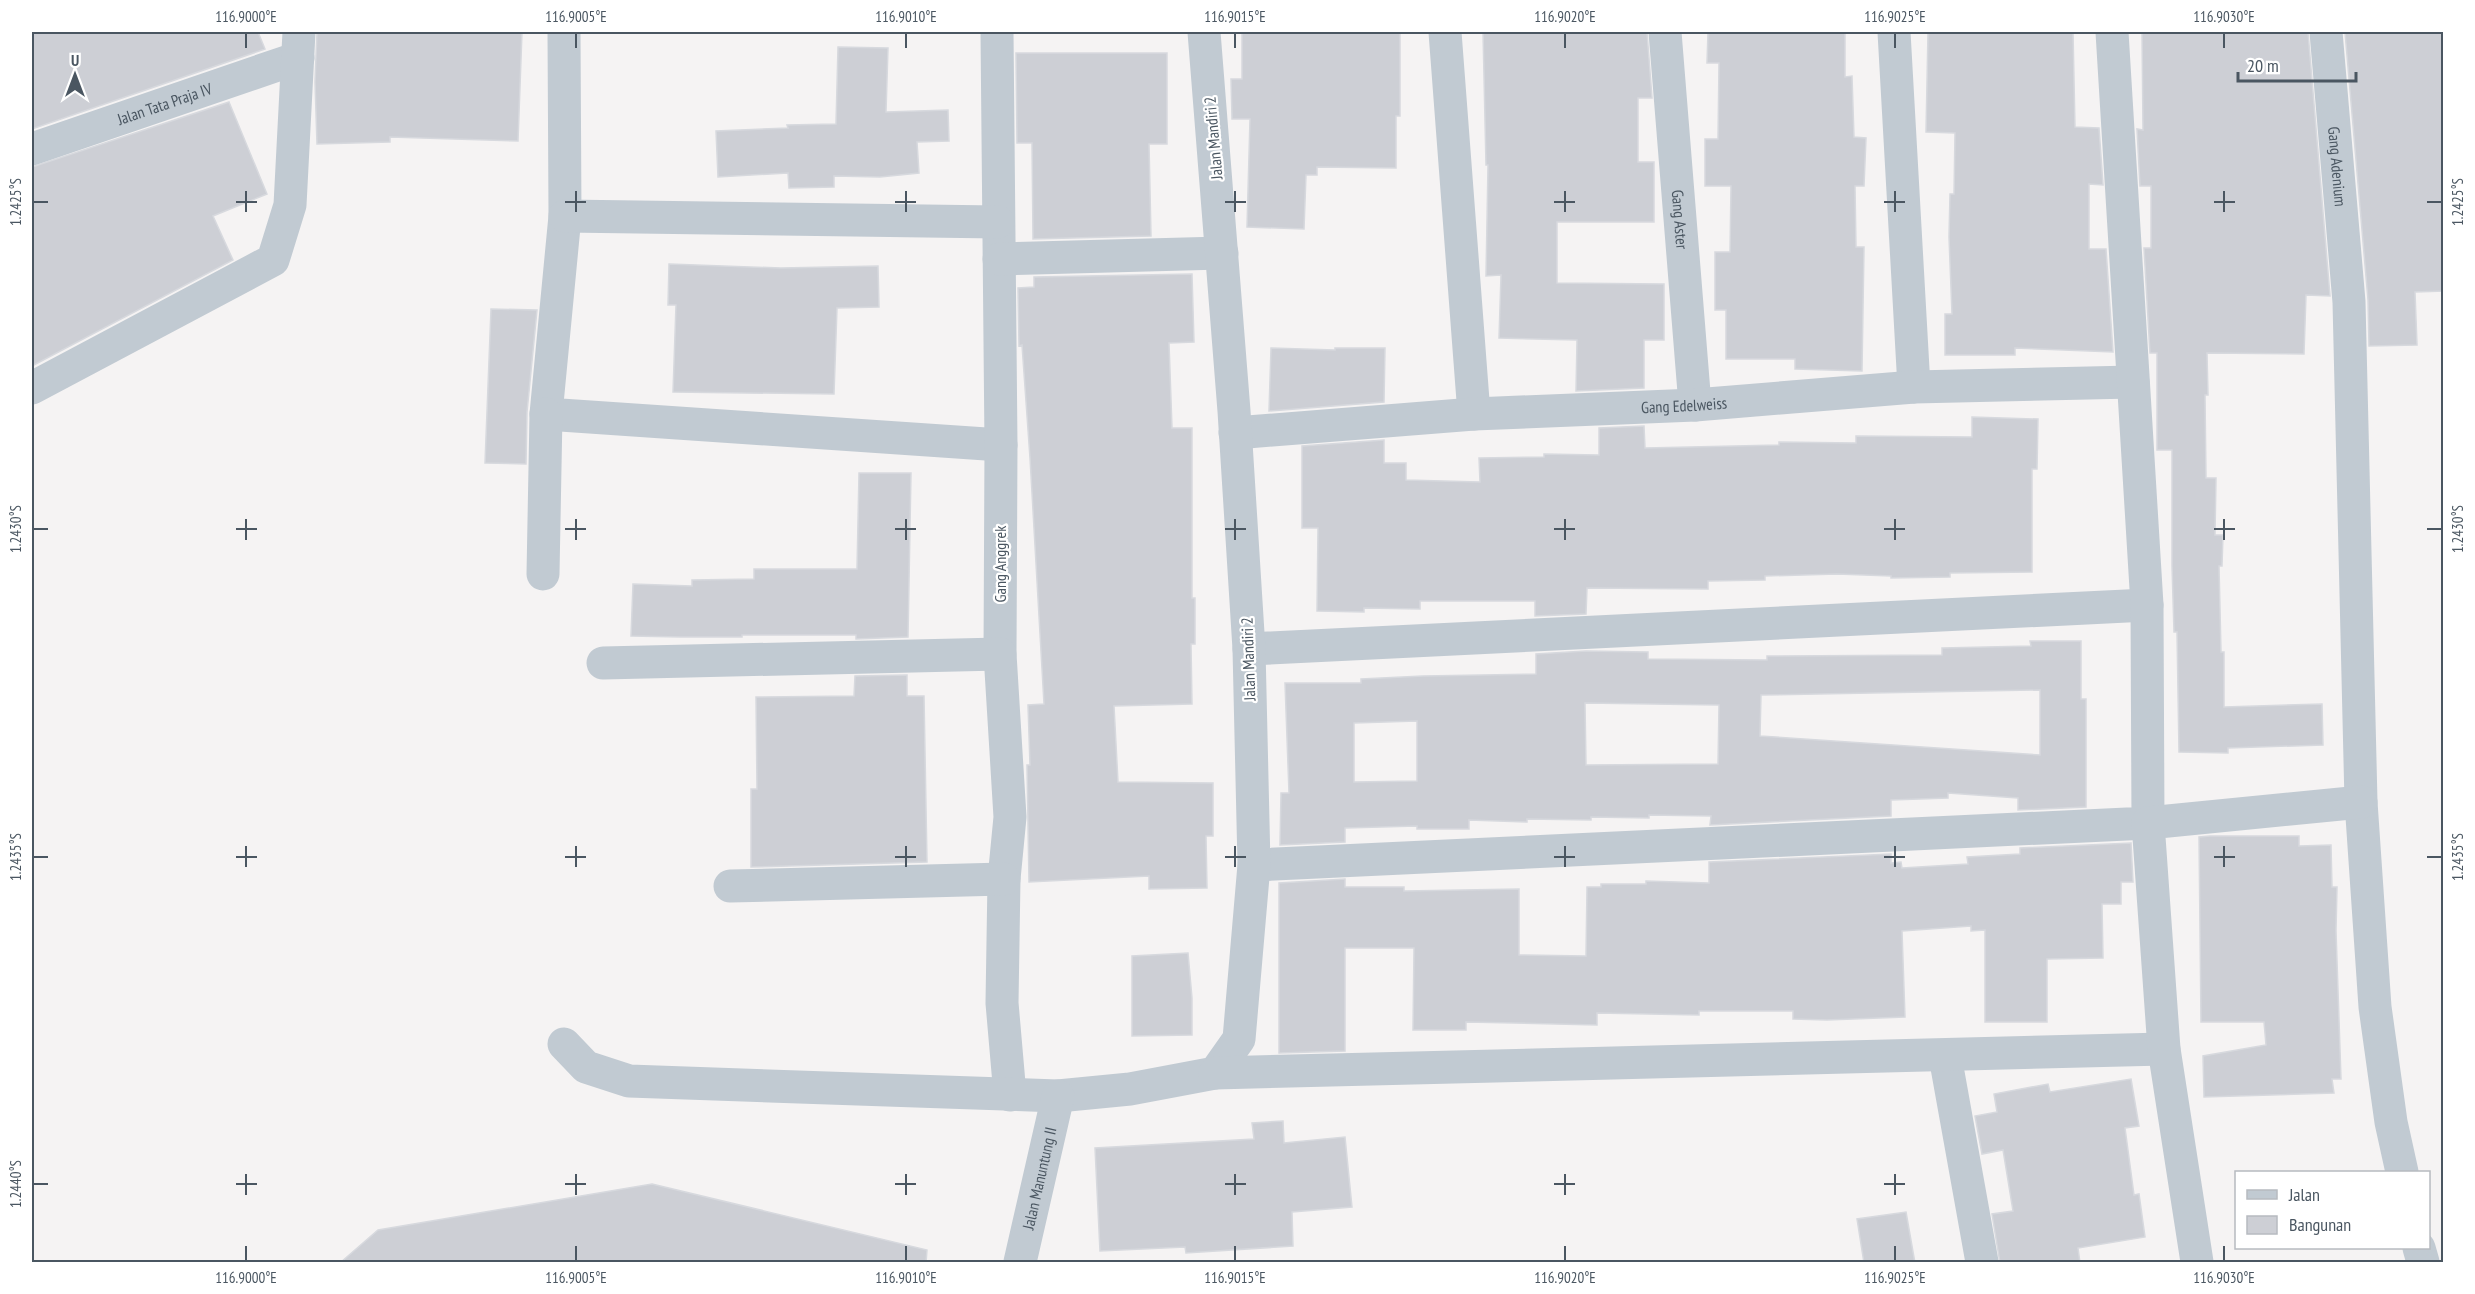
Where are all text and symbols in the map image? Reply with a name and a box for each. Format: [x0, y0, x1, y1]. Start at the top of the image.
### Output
text: 116.9000°E [215, 7, 277, 26]
text: 116.9005°E [545, 7, 607, 26]
text: 116.9010°E [875, 7, 937, 26]
text: 116.9015°E [1204, 7, 1266, 26]
text: 116.9020°E [1534, 7, 1596, 26]
text: 116.9025°E [1864, 7, 1926, 26]
text: 116.9030°E [2193, 7, 2255, 26]
north arrow [45, 45, 105, 105]
scale bar [2238, 45, 2356, 83]
text: U [71, 50, 79, 70]
text: 20 m [2247, 54, 2279, 77]
street label: Jalan Tata Praja IV [114, 78, 215, 129]
street label: Jalan Mandiri 2 [1199, 96, 1227, 181]
street label: Gang Adenium [2324, 126, 2351, 207]
text: 1.2425°S [6, 178, 25, 226]
text: 1.2425°S [2448, 178, 2467, 226]
street label: Gang Aster [1668, 189, 1692, 250]
street label: Gang Edelweiss [1641, 392, 1728, 417]
text: 1.2430°S [6, 505, 25, 553]
text: 1.2430°S [2448, 505, 2467, 553]
street label: Gang Anggrek [990, 525, 1010, 602]
street label: Jalan Mandiri 2 [1237, 617, 1259, 702]
text: 1.2435°S [6, 833, 25, 881]
text: 1.2435°S [2448, 833, 2467, 881]
street label: Jalan Manuntung II [1018, 1125, 1061, 1232]
text: 1.2440°S [6, 1160, 25, 1208]
legend [2235, 1171, 2430, 1249]
text: Jalan [2288, 1183, 2320, 1206]
text: Bangunan [2289, 1213, 2351, 1236]
text: 116.9000°E [215, 1268, 277, 1287]
text: 116.9005°E [545, 1268, 607, 1287]
text: 116.9010°E [875, 1268, 937, 1287]
text: 116.9015°E [1204, 1268, 1266, 1287]
text: 116.9020°E [1534, 1268, 1596, 1287]
text: 116.9025°E [1864, 1268, 1926, 1287]
text: 116.9030°E [2193, 1268, 2255, 1287]

